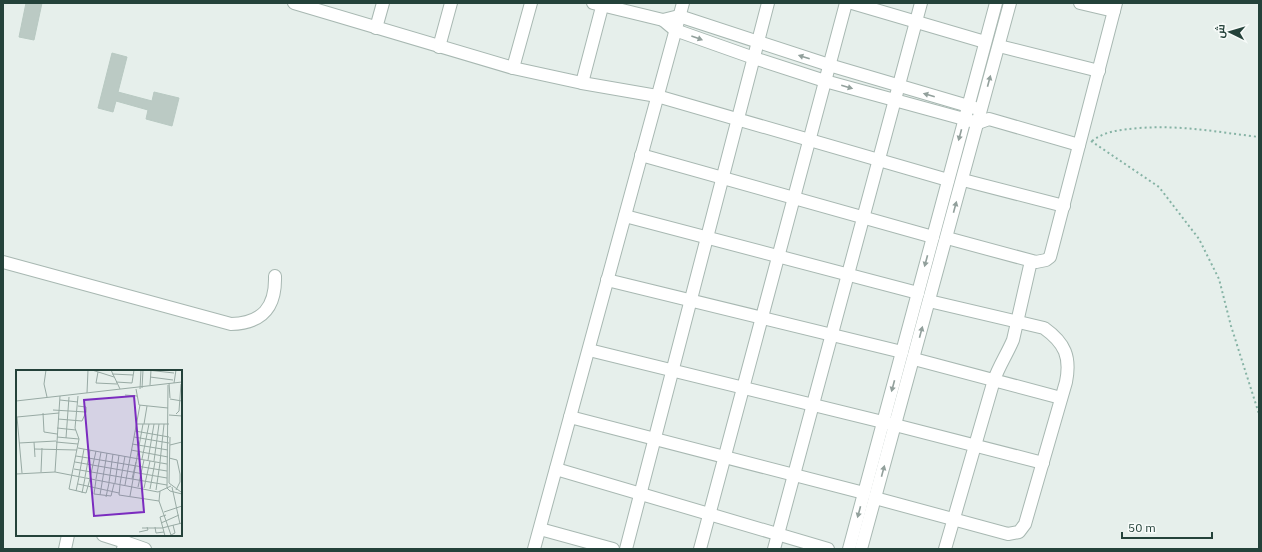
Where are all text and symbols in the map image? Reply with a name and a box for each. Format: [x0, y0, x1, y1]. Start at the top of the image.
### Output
north arrow [1210, 12, 1250, 52]
text: ش [1212, 23, 1228, 39]
one-way arrow [691, 35, 703, 41]
one-way arrow [798, 54, 810, 60]
one-way arrow [986, 75, 992, 87]
one-way arrow [841, 84, 853, 90]
one-way arrow [922, 92, 934, 98]
one-way arrow [957, 130, 963, 142]
one-way arrow [952, 200, 958, 212]
one-way arrow [923, 255, 929, 267]
one-way arrow [918, 326, 924, 338]
inset map [16, 370, 182, 536]
one-way arrow [889, 380, 895, 393]
one-way arrow [880, 465, 886, 477]
one-way arrow [856, 506, 862, 518]
scale bar [1122, 514, 1212, 540]
text: 50 m [1128, 520, 1156, 535]

